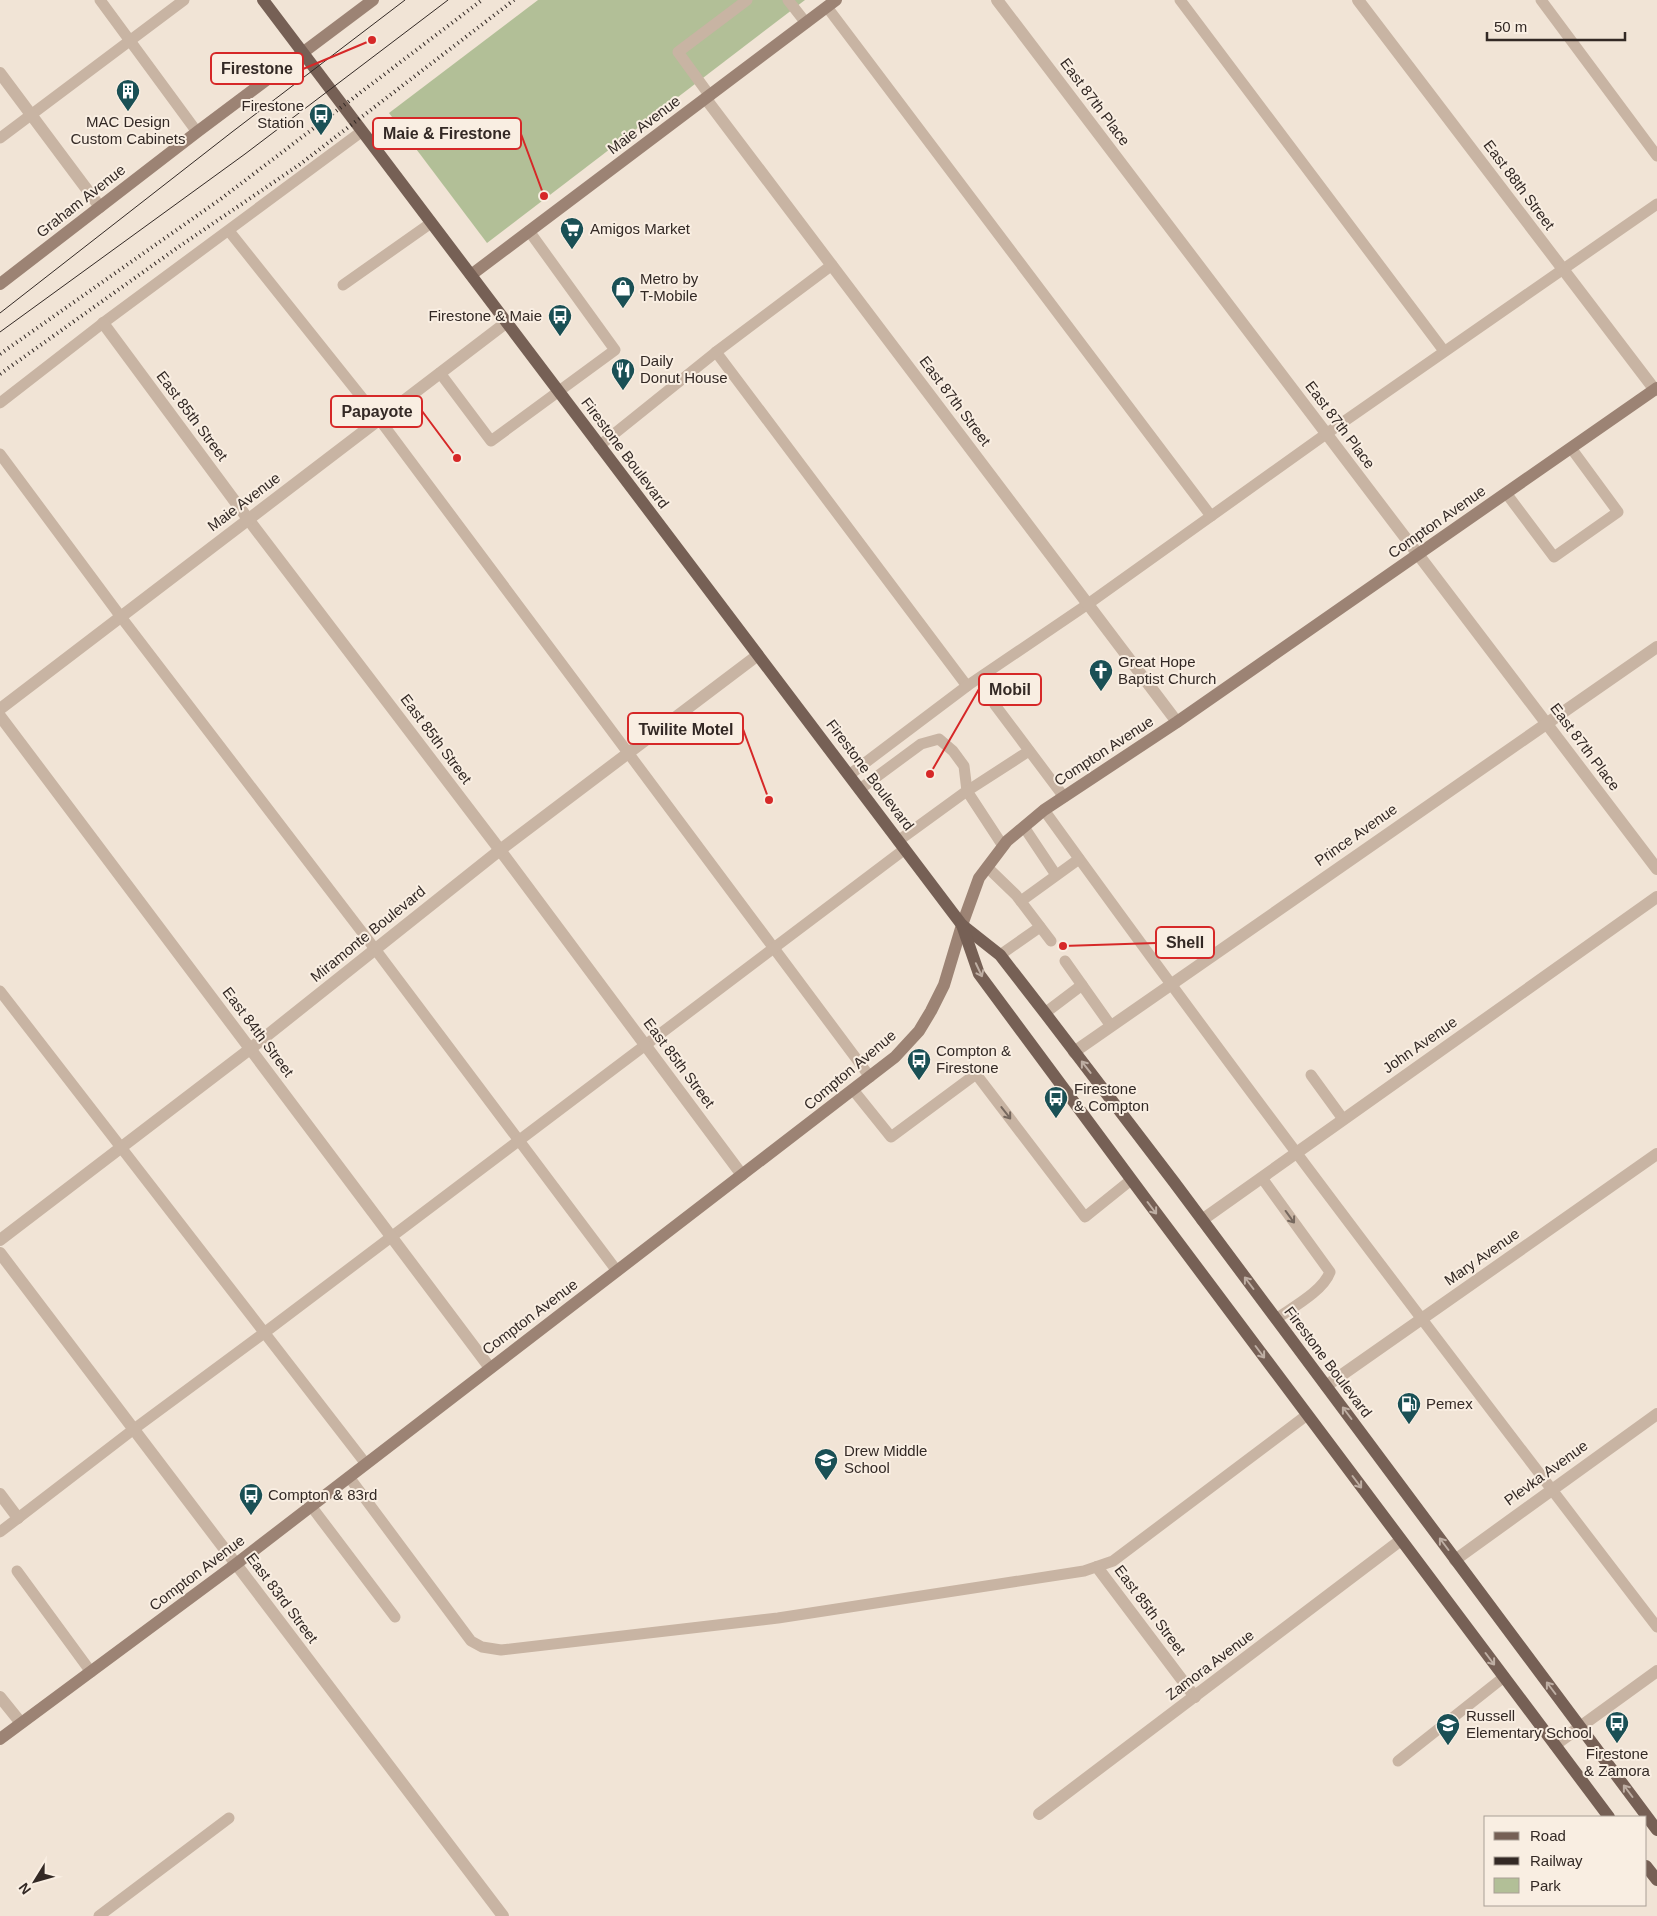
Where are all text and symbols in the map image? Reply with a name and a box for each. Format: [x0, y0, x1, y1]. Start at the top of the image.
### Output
scale bar [1487, 10, 1624, 42]
text: 50 m [1494, 18, 1527, 35]
callout: Firestone [211, 53, 303, 84]
street label: East 87th Place [1057, 55, 1134, 149]
text: Firestone [221, 60, 293, 77]
building icon: MAC Design Custom Cabinets [115, 78, 141, 112]
street label: Maie Avenue [604, 92, 683, 157]
place label: Firestone Station [241, 97, 304, 131]
bus stop icon: Firestone Station [308, 102, 334, 136]
place label: MAC Design Custom Cabinets [70, 113, 186, 147]
callout: Maie & Firestone [373, 118, 521, 149]
text: Maie & Firestone [383, 125, 511, 142]
street label: East 88th Street [1480, 137, 1559, 233]
street label: Graham Avenue [33, 161, 129, 241]
supermarket icon: Amigos Market [559, 216, 585, 250]
place label: Amigos Market [590, 220, 691, 237]
place label: Metro by T-Mobile [640, 270, 699, 304]
shop icon: Metro by T-Mobile [610, 275, 636, 309]
bus stop icon: Firestone & Maie [547, 303, 573, 337]
place label: Firestone & Maie [429, 307, 542, 324]
place label: Daily Donut House [640, 352, 728, 386]
street label: East 87th Street [916, 353, 995, 449]
restaurant icon: Daily Donut House [610, 357, 636, 391]
street label: East 85th Street [153, 368, 232, 464]
street label: East 87th Place [1302, 378, 1379, 472]
street label: Firestone Boulevard [578, 394, 673, 511]
callout: Papayote [331, 396, 422, 427]
text: Papayote [341, 403, 413, 420]
street label: Maie Avenue [204, 469, 283, 534]
street label: Compton Avenue [1385, 482, 1489, 561]
place label: Great Hope Baptist Church [1118, 653, 1216, 687]
church icon: Great Hope Baptist Church [1088, 658, 1114, 692]
callout: Mobil [979, 674, 1041, 705]
text: Mobil [989, 681, 1031, 698]
street label: East 85th Street [397, 691, 476, 787]
street label: East 87th Place [1547, 700, 1624, 794]
street label: Compton Avenue [1051, 712, 1157, 789]
callout: Twilite Motel [628, 713, 743, 744]
street label: Firestone Boulevard [823, 716, 918, 833]
text: Twilite Motel [639, 721, 733, 738]
street label: Prince Avenue [1311, 800, 1400, 869]
street label: Miramonte Boulevard [307, 882, 428, 985]
callout: Shell [1156, 927, 1214, 958]
text: Shell [1166, 934, 1204, 951]
one-way arrow [974, 963, 984, 978]
street label: East 84th Street [219, 984, 298, 1080]
street label: John Avenue [1379, 1013, 1460, 1076]
street label: East 85th Street [640, 1015, 719, 1111]
street label: Compton Avenue [800, 1026, 899, 1113]
place label: Compton & Firestone [936, 1042, 1011, 1076]
bus stop icon: Compton & Firestone [906, 1047, 932, 1081]
one-way arrow [1080, 1061, 1091, 1074]
place label: Firestone & Compton [1074, 1080, 1149, 1114]
bus stop icon: Firestone & Compton [1043, 1085, 1069, 1119]
one-way arrow [1000, 1106, 1011, 1119]
one-way arrow [1147, 1201, 1157, 1215]
one-way arrow [1285, 1210, 1295, 1224]
street label: Mary Avenue [1441, 1225, 1522, 1289]
street label: Compton Avenue [479, 1275, 581, 1358]
one-way arrow [1244, 1277, 1255, 1290]
street label: Firestone Boulevard [1281, 1303, 1376, 1420]
one-way arrow [1255, 1345, 1265, 1359]
fuel station icon: Pemex [1396, 1391, 1422, 1425]
place label: Pemex [1426, 1395, 1473, 1412]
one-way arrow [1341, 1407, 1352, 1421]
street label: Plevka Avenue [1501, 1437, 1591, 1509]
place label: Drew Middle School [844, 1442, 927, 1476]
school or university icon: Drew Middle School [813, 1447, 839, 1481]
one-way arrow [1352, 1475, 1363, 1488]
bus stop icon: Compton & 83rd [238, 1482, 264, 1516]
place label: Compton & 83rd [268, 1486, 377, 1503]
street label: Compton Avenue [146, 1531, 248, 1614]
one-way arrow [1438, 1538, 1449, 1551]
street label: East 83rd Street [243, 1549, 322, 1647]
street label: East 85th Street [1111, 1562, 1190, 1658]
street label: Zamora Avenue [1162, 1626, 1257, 1703]
one-way arrow [1485, 1652, 1496, 1665]
one-way arrow [1546, 1681, 1556, 1695]
place label: Russell Elementary School [1466, 1707, 1592, 1741]
bus stop icon: Firestone & Zamora [1604, 1710, 1630, 1744]
school or university icon: Russell Elementary School [1435, 1712, 1461, 1746]
place label: Firestone & Zamora [1584, 1745, 1651, 1779]
one-way arrow [1623, 1784, 1633, 1798]
legend [1484, 1816, 1647, 1906]
text: Road [1530, 1827, 1566, 1844]
text: Railway [1530, 1852, 1583, 1869]
north arrow [10, 1856, 60, 1906]
text: Park [1530, 1877, 1561, 1894]
text: N [15, 1880, 34, 1898]

